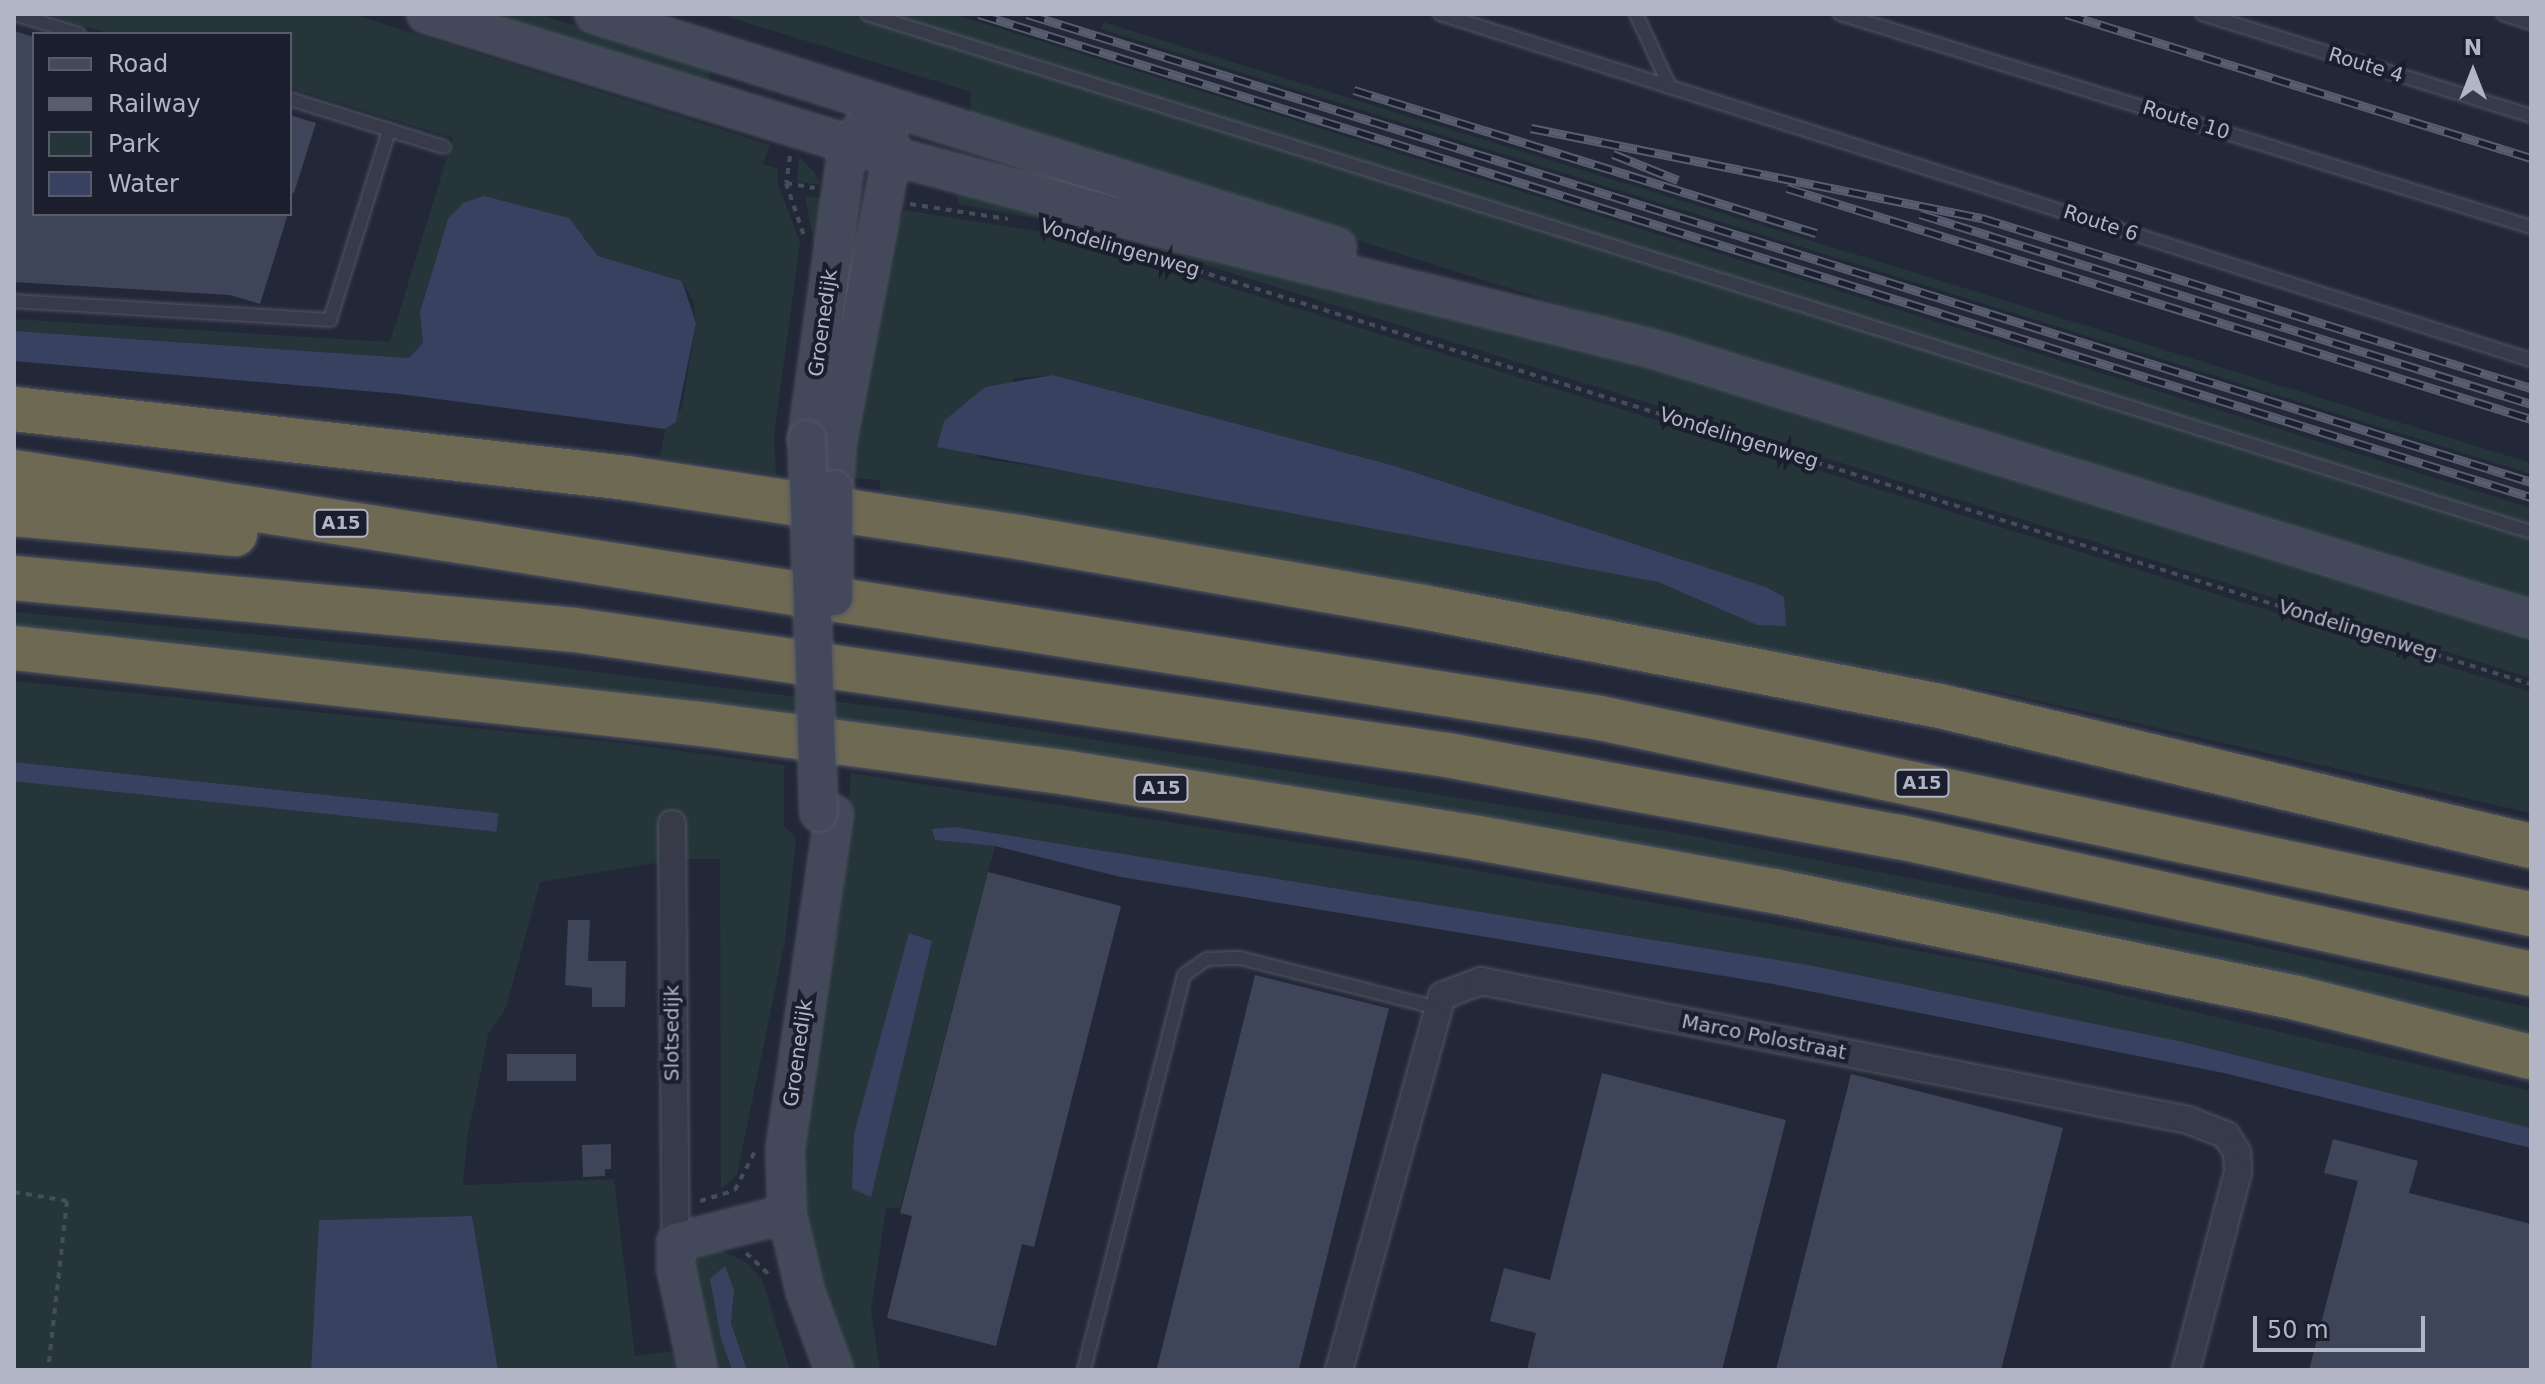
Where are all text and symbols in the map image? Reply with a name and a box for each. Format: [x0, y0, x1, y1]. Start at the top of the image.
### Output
legend [32, 32, 292, 216]
north arrow [2433, 32, 2513, 112]
text: N [2464, 35, 2482, 60]
street label: Route 4 [2326, 42, 2406, 88]
text: Road [108, 50, 168, 78]
text: Railway [108, 90, 201, 118]
street label: Route 10 [2140, 95, 2232, 145]
text: Park [108, 130, 160, 158]
text: Water [108, 170, 179, 198]
street label: Route 6 [2061, 200, 2141, 246]
street label: Vondelingenweg [1037, 214, 1203, 282]
street label: Groenedijk [804, 268, 842, 378]
street label: Vondelingenweg [1657, 402, 1821, 474]
road number: A15 [313, 509, 369, 537]
street label: Vondelingenweg [2276, 594, 2440, 666]
road number: A15 [1894, 769, 1950, 797]
road number: A15 [1133, 774, 1189, 802]
street label: Slotsedijk [660, 985, 684, 1081]
street label: Groenedijk [779, 998, 817, 1108]
street label: Marco Polostraat [1680, 1009, 1848, 1065]
scale bar [2257, 1300, 2429, 1350]
text: 50 m [2267, 1316, 2329, 1344]

